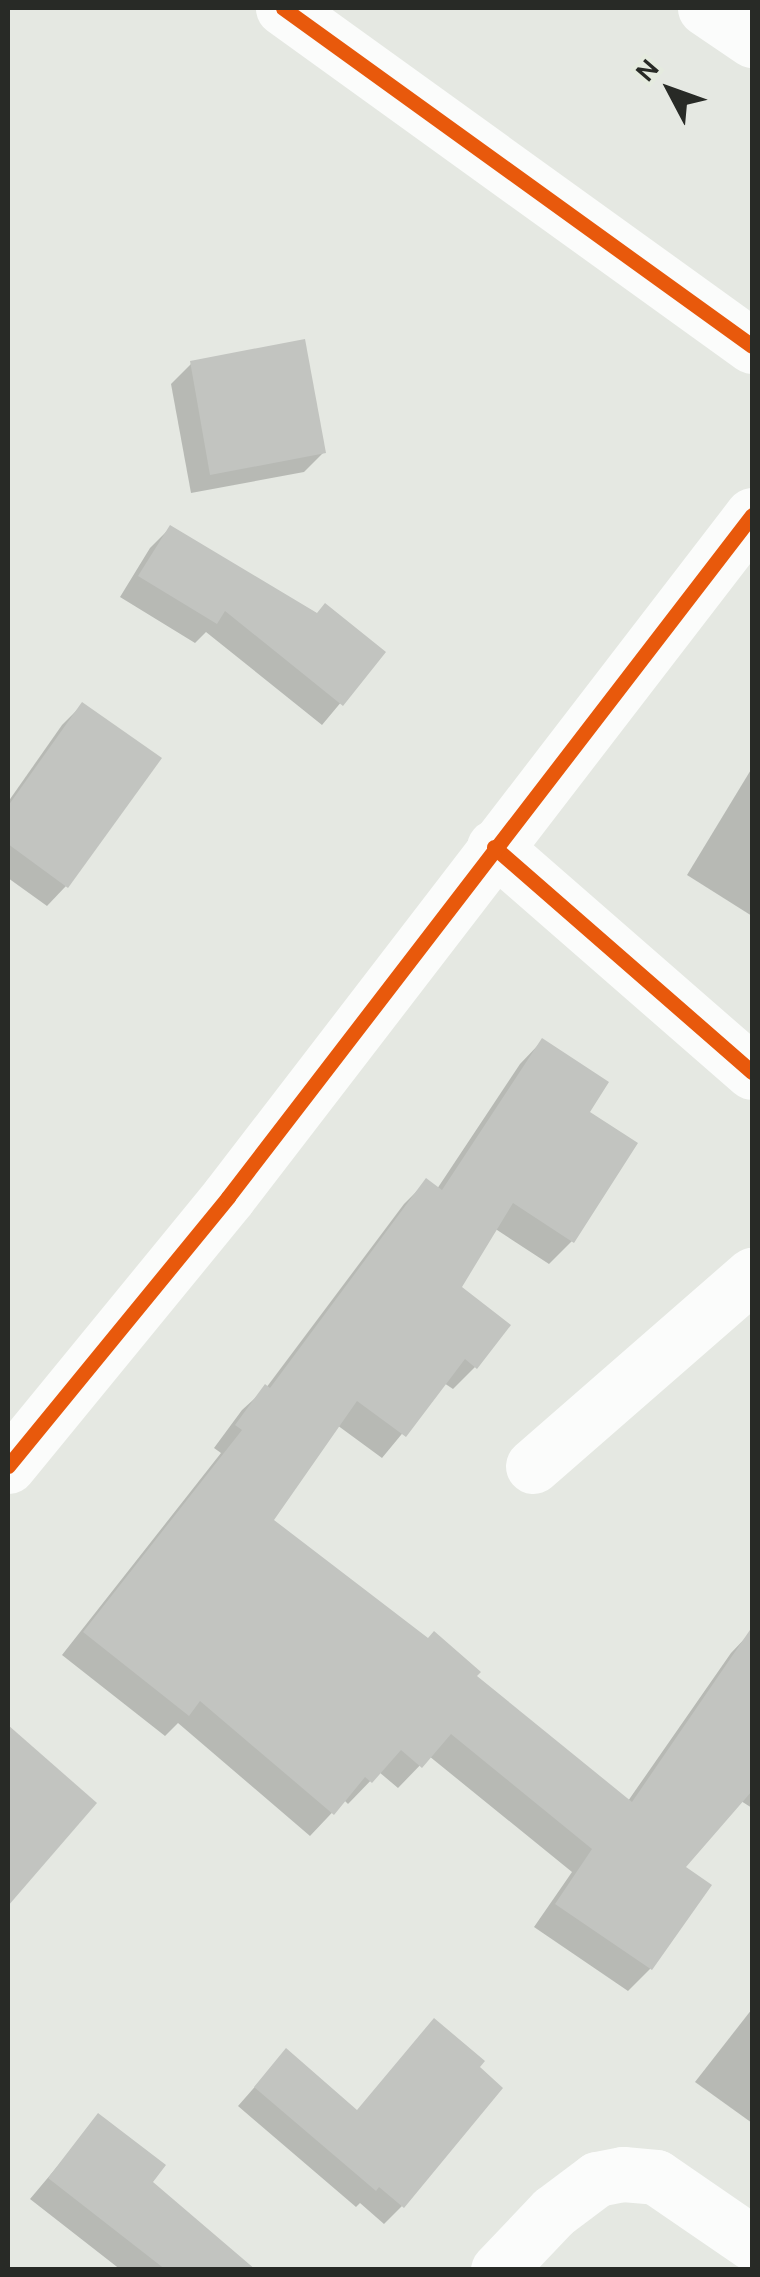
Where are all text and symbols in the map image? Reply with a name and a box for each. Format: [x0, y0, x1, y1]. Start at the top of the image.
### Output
north arrow [620, 40, 720, 140]
text: N [628, 52, 666, 88]

